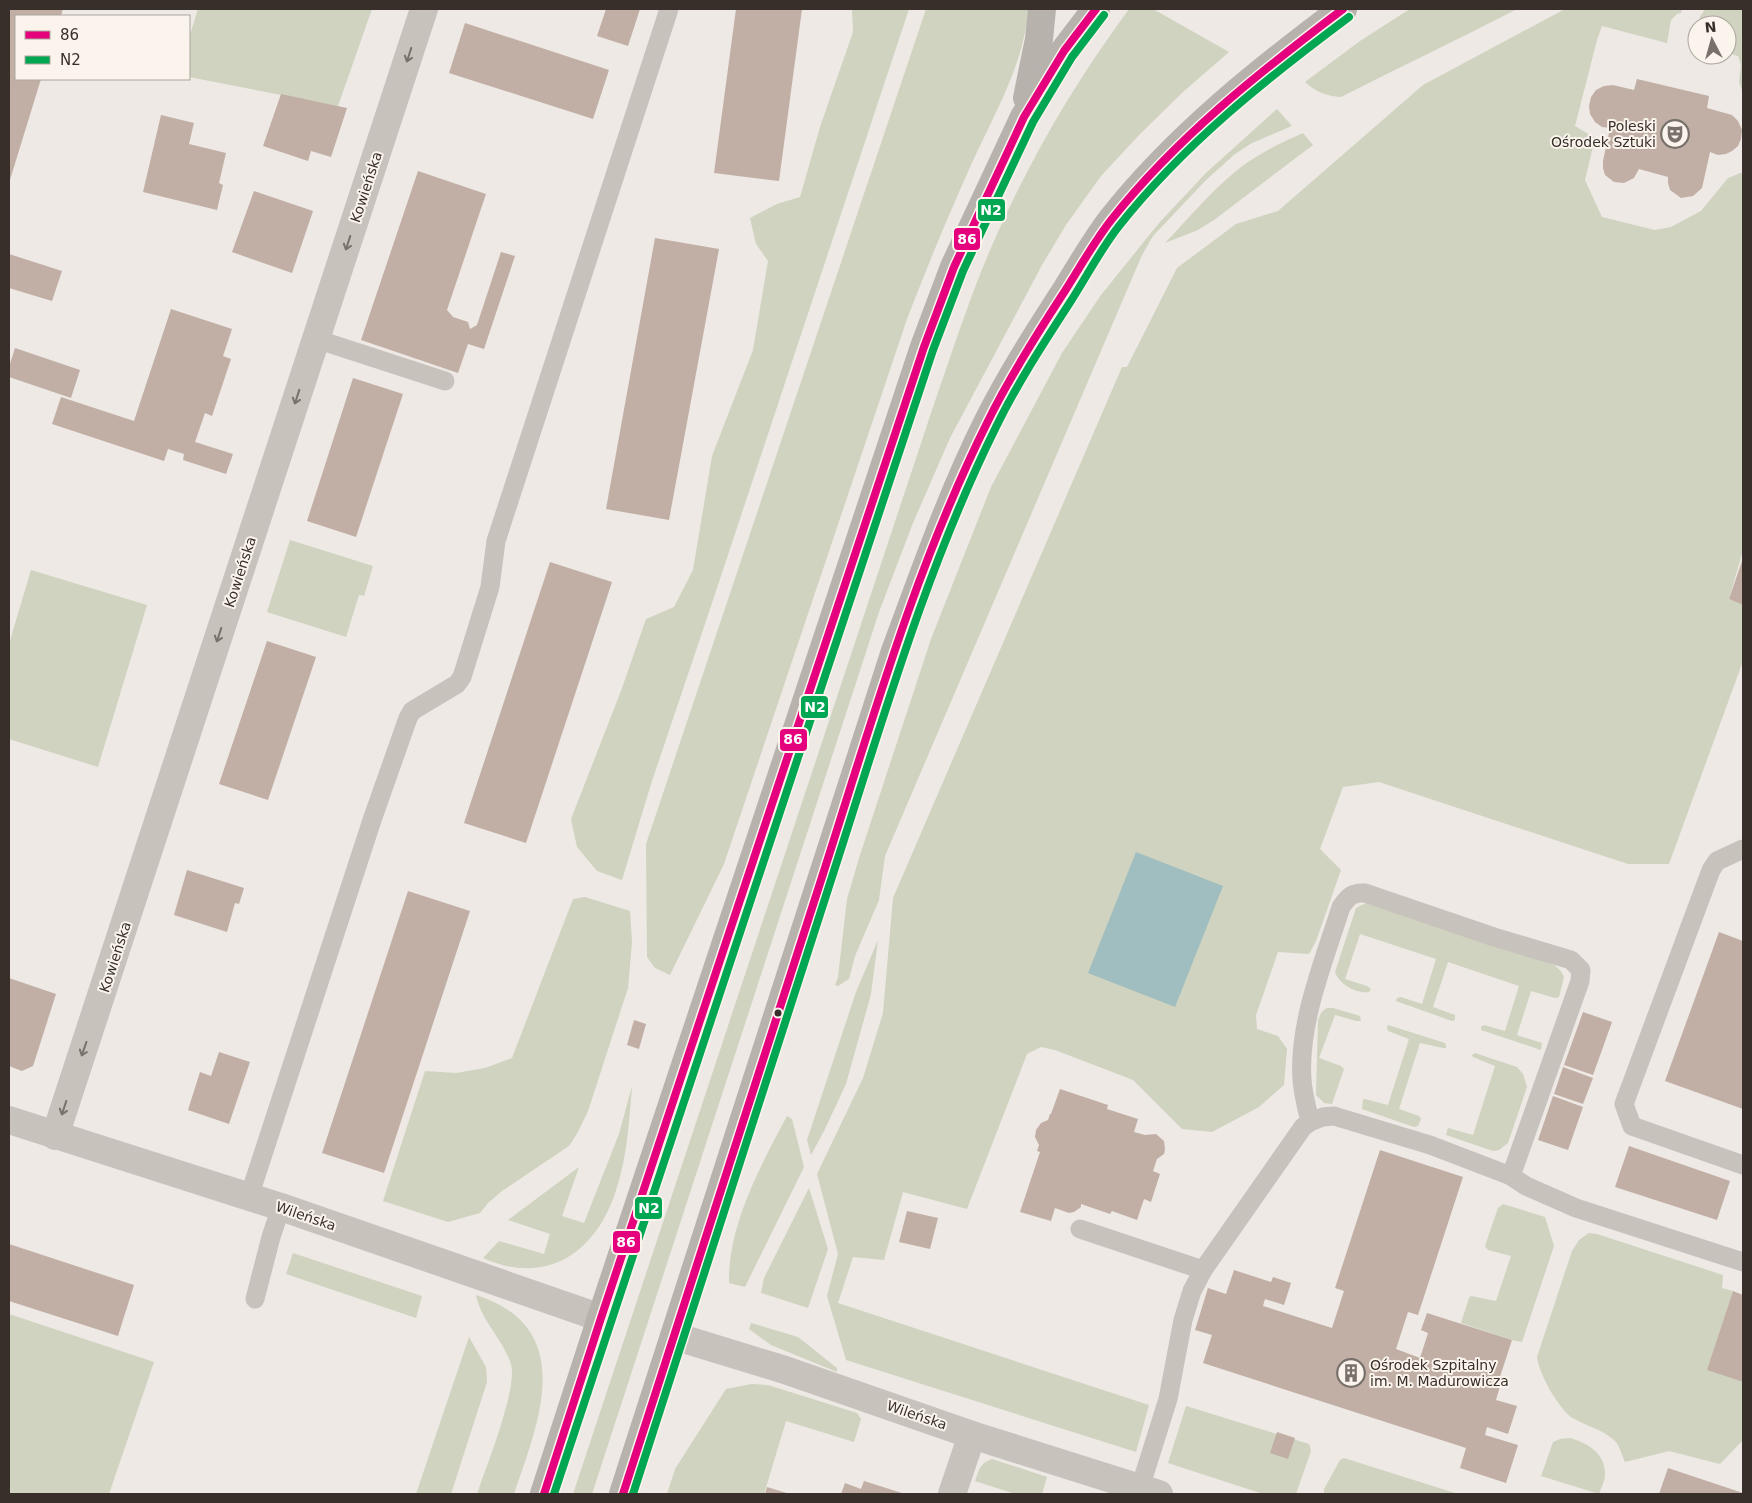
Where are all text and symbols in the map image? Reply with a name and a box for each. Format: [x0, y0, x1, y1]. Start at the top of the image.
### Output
legend [15, 15, 190, 80]
north arrow [1687, 15, 1737, 65]
text: N [1704, 19, 1717, 36]
text: 86 [60, 26, 79, 44]
one-way arrow [404, 47, 413, 62]
text: N2 [60, 51, 81, 69]
place label: Poleski Ośrodek Sztuki [1551, 118, 1656, 150]
theatre icon: Poleski Ośrodek Sztuki [1660, 119, 1690, 149]
street label: Kowieńska [347, 150, 385, 224]
line badge: N2 [977, 198, 1006, 222]
text: N2 [980, 202, 1002, 218]
line badge: 86 [953, 227, 981, 251]
text: 86 [957, 231, 977, 247]
one-way arrow [342, 235, 352, 251]
one-way arrow [292, 389, 301, 405]
street label: Kowieńska [221, 535, 259, 609]
one-way arrow [214, 627, 223, 642]
line badge: N2 [800, 695, 829, 719]
text: N2 [804, 699, 826, 715]
line badge: 86 [779, 728, 808, 752]
text: 86 [783, 731, 803, 747]
street label: Kowieńska [96, 920, 134, 994]
unlabelled marker [773, 1008, 783, 1018]
one-way arrow [79, 1041, 88, 1056]
one-way arrow [58, 1100, 68, 1116]
line badge: N2 [634, 1196, 663, 1220]
street label: Wileńska [274, 1198, 338, 1234]
text: N2 [638, 1200, 660, 1216]
line badge: 86 [612, 1230, 641, 1254]
text: 86 [616, 1234, 636, 1250]
place label: Ośrodek Szpitalny im. M. Madurowicza [1370, 1357, 1509, 1389]
building icon: Ośrodek Szpitalny im. M. Madurowicza [1336, 1358, 1366, 1388]
street label: Wileńska [885, 1397, 949, 1433]

